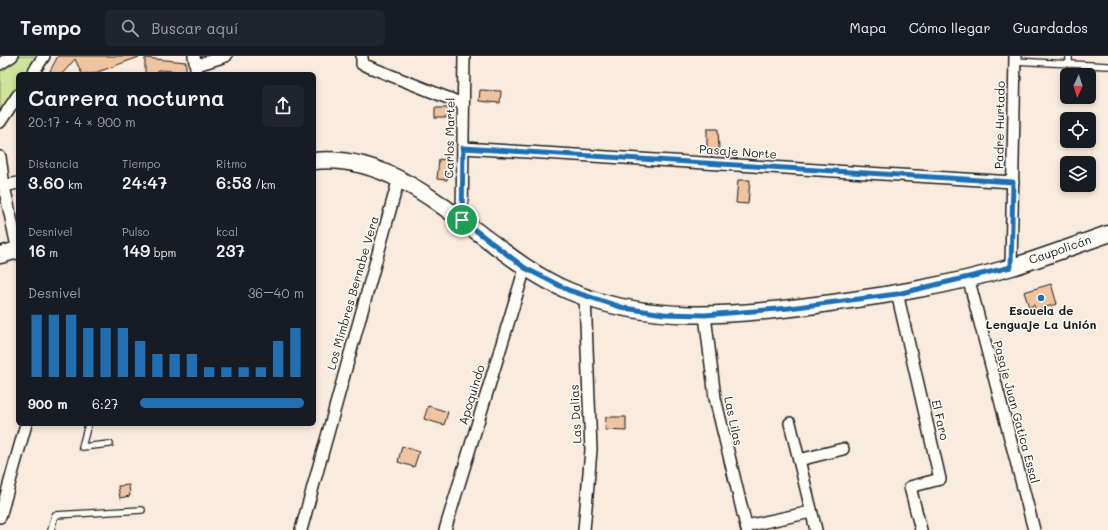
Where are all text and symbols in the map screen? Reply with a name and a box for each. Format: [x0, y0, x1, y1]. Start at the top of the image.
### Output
search box [105, 10, 385, 46]
text: Tempo [20, 15, 81, 40]
icon: search [119, 17, 141, 39]
text: Buscar aquí [151, 18, 238, 38]
text: Mapa [850, 18, 887, 37]
text: Cómo llegar [909, 18, 991, 37]
text: Guardados [1013, 18, 1088, 37]
north arrow [1060, 68, 1096, 104]
map controls [1060, 68, 1096, 192]
street label: Padre Hurtado [990, 81, 1008, 169]
text: Carrera nocturna [28, 83, 225, 112]
button: share [262, 85, 304, 127]
street label: Carlos Martel [440, 98, 458, 178]
button: locate [1060, 112, 1096, 148]
text: 20:17 · 4 × 900 m [28, 113, 136, 130]
street label: Pasaje Norte [699, 140, 778, 162]
text: Distancia [28, 156, 79, 171]
text: Tiempo [122, 156, 160, 171]
text: Ritmo [216, 156, 247, 171]
button: layers [1060, 156, 1096, 192]
text: 3.60 [28, 171, 64, 193]
text: 24:47 [122, 171, 167, 193]
text: 6:53 [216, 171, 252, 193]
text: km [64, 177, 83, 192]
text: /km [252, 177, 276, 192]
pin [445, 203, 479, 237]
icon: arrive [451, 209, 473, 231]
street label: Los Mimbres Bernabe Vera [322, 214, 382, 371]
text: Desnivel [28, 224, 73, 239]
text: Pulso [122, 224, 149, 239]
text: kcal [216, 224, 238, 239]
street label: Caupolicán [1026, 231, 1093, 267]
text: 16 [28, 239, 46, 261]
text: 149 [122, 239, 150, 261]
text: 237 [216, 239, 245, 261]
text: m [46, 245, 58, 260]
text: bpm [150, 245, 176, 260]
text: Desnivel [28, 284, 81, 301]
text: 36–40 m [248, 284, 304, 301]
marker: Escuela de Lenguaje La Unión [1036, 293, 1046, 303]
place label: Escuela de Lenguaje La Unión [986, 302, 1096, 332]
street label: Pasaje Juan Gatica Essal [990, 339, 1044, 485]
street label: Apoquindo [454, 363, 488, 427]
street label: Las Dalias [565, 384, 585, 444]
text: 900 m [28, 395, 68, 412]
text: 6:27 [92, 395, 118, 412]
street label: Las Lilas [721, 395, 747, 447]
street label: El Faro [929, 398, 953, 442]

